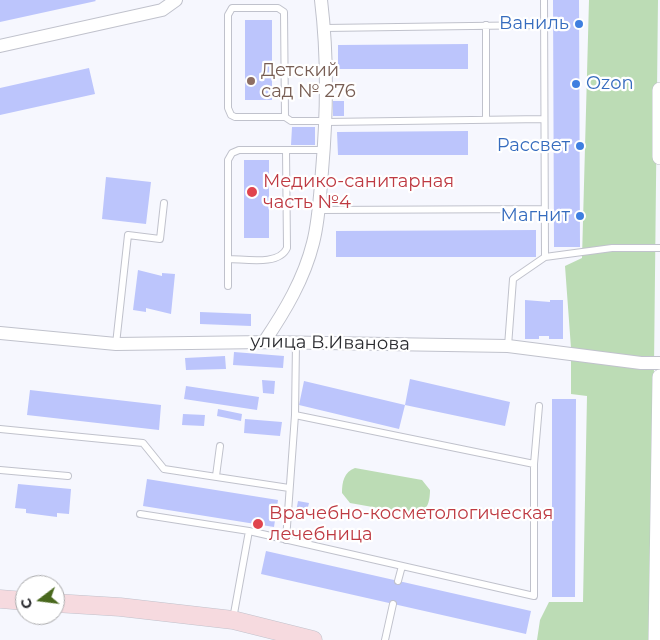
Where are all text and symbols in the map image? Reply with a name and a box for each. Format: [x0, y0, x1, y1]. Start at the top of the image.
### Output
place label: Ваниль [499, 13, 569, 35]
marker: Ваниль [573, 18, 585, 30]
place label: Детский сад № 276 [261, 60, 356, 102]
place label: Ozon [586, 73, 634, 95]
marker: Детский сад № 276 [245, 75, 257, 87]
marker: Ozon [570, 78, 582, 90]
place label: Рассвет [497, 135, 570, 157]
marker: Рассвет [574, 140, 586, 152]
place label: Медико-санитарная часть №4 [263, 171, 454, 213]
marker: Медико-санитарная часть №4 [245, 185, 259, 199]
place label: Магнит [501, 205, 570, 227]
marker: Магнит [574, 210, 586, 222]
street label: улица В.Иванова [250, 331, 410, 355]
place label: Врачебно-косметологическая лечебница [269, 503, 553, 546]
marker: Врачебно-косметологическая лечебница [251, 517, 265, 531]
north arrow [15, 575, 65, 625]
text: С [16, 596, 36, 611]

